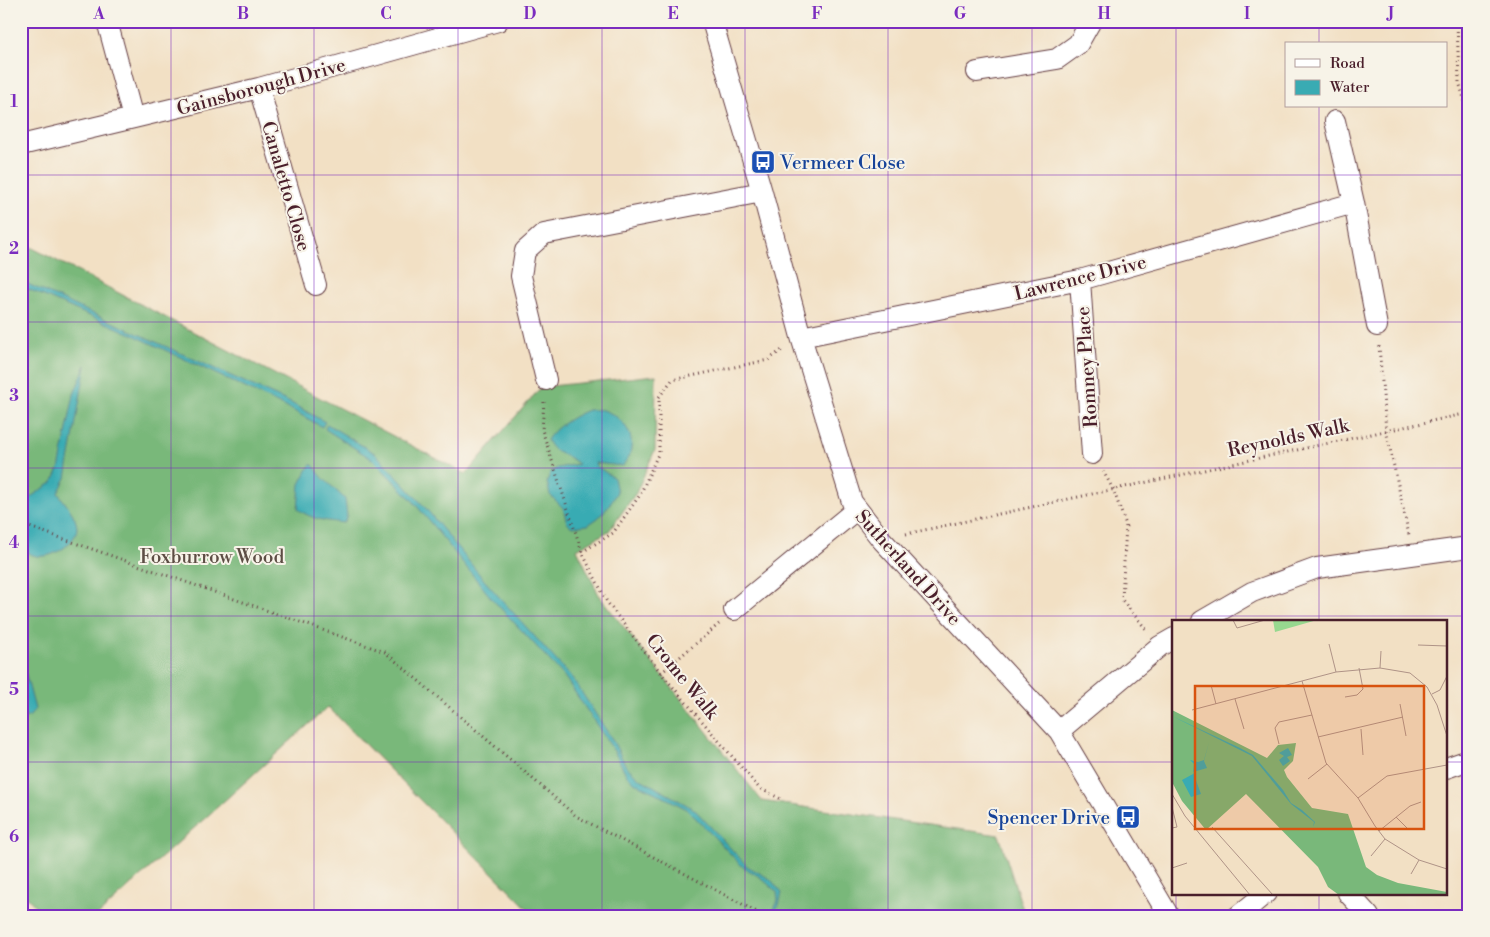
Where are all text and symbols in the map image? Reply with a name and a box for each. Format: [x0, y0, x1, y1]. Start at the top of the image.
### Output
text: A [92, 4, 105, 24]
text: B [237, 4, 249, 24]
text: C [380, 4, 392, 24]
text: D [524, 4, 537, 24]
text: E [667, 4, 679, 24]
text: F [811, 4, 823, 24]
text: G [954, 4, 967, 24]
text: H [1097, 4, 1111, 24]
text: I [1244, 4, 1250, 24]
text: J [1386, 4, 1394, 24]
legend [1285, 42, 1448, 108]
street label: Gainsborough Drive [174, 53, 348, 121]
text: Road [1330, 54, 1365, 73]
text: Water [1329, 78, 1370, 97]
text: 1 [10, 92, 18, 112]
street label: Canaletto Close [256, 119, 316, 254]
bus stop icon: Vermeer Close [750, 149, 776, 175]
place label: Vermeer Close [779, 151, 905, 175]
text: 2 [9, 239, 19, 259]
street label: Lawrence Drive [1012, 250, 1149, 306]
street label: Romney Place [1071, 305, 1103, 428]
text: 3 [9, 386, 19, 406]
street label: Reynolds Walk [1225, 413, 1352, 463]
street label: Sutherland Drive [850, 505, 966, 630]
text: 4 [9, 533, 20, 553]
park label: Foxburrow Wood [140, 545, 285, 569]
inset map [1172, 620, 1448, 894]
street label: Crome Walk [640, 629, 725, 725]
text: 5 [9, 680, 19, 700]
bus stop icon: Spencer Drive [1115, 804, 1141, 830]
place label: Spencer Drive [988, 806, 1110, 830]
text: 6 [9, 827, 19, 847]

